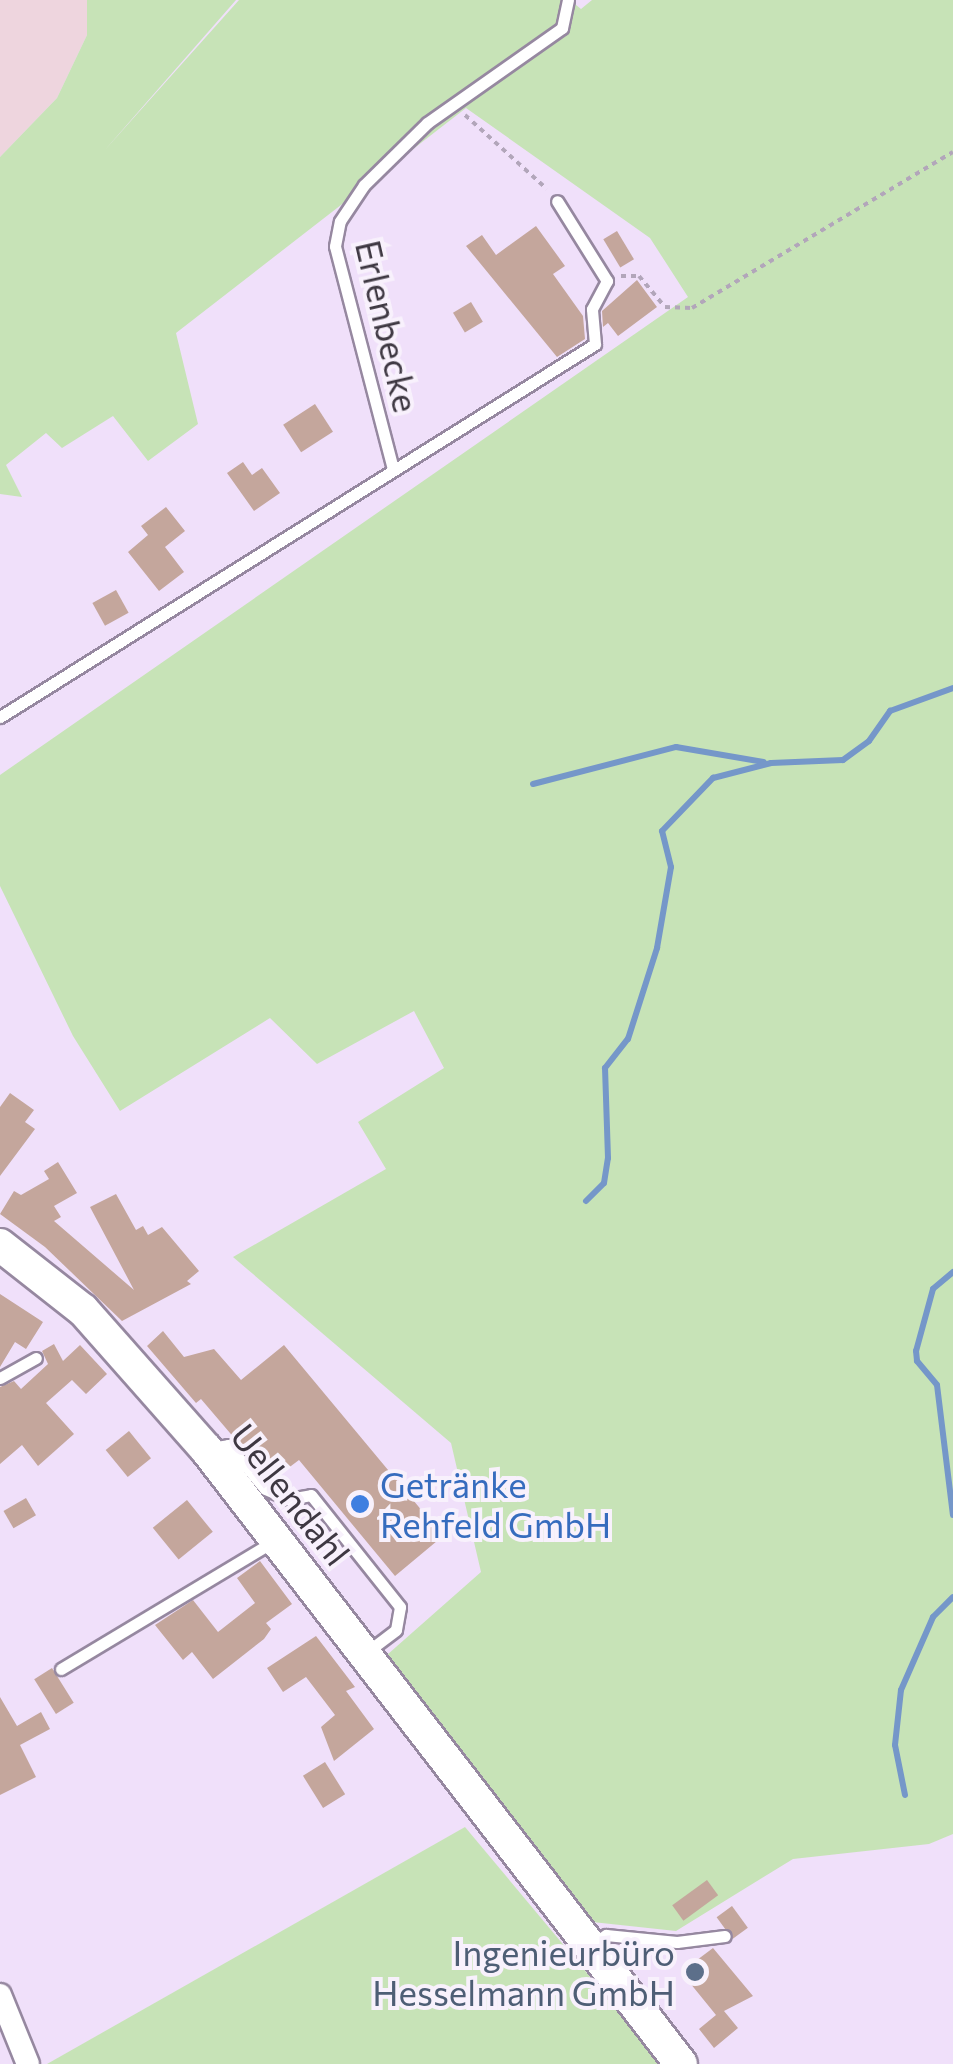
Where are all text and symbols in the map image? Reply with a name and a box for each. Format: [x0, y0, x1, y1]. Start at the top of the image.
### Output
street label: Erlenbecke [348, 236, 428, 416]
street label: Uellendahl [223, 1415, 359, 1573]
place label: Getränke Rehfeld GmbH [380, 1463, 611, 1545]
marker: Getränke Rehfeld GmbH [349, 1493, 371, 1515]
place label: Ingenieurbüro Hesselmann GmbH [372, 1931, 675, 2013]
marker: Ingenieurbüro Hesselmann GmbH [684, 1961, 706, 1983]

